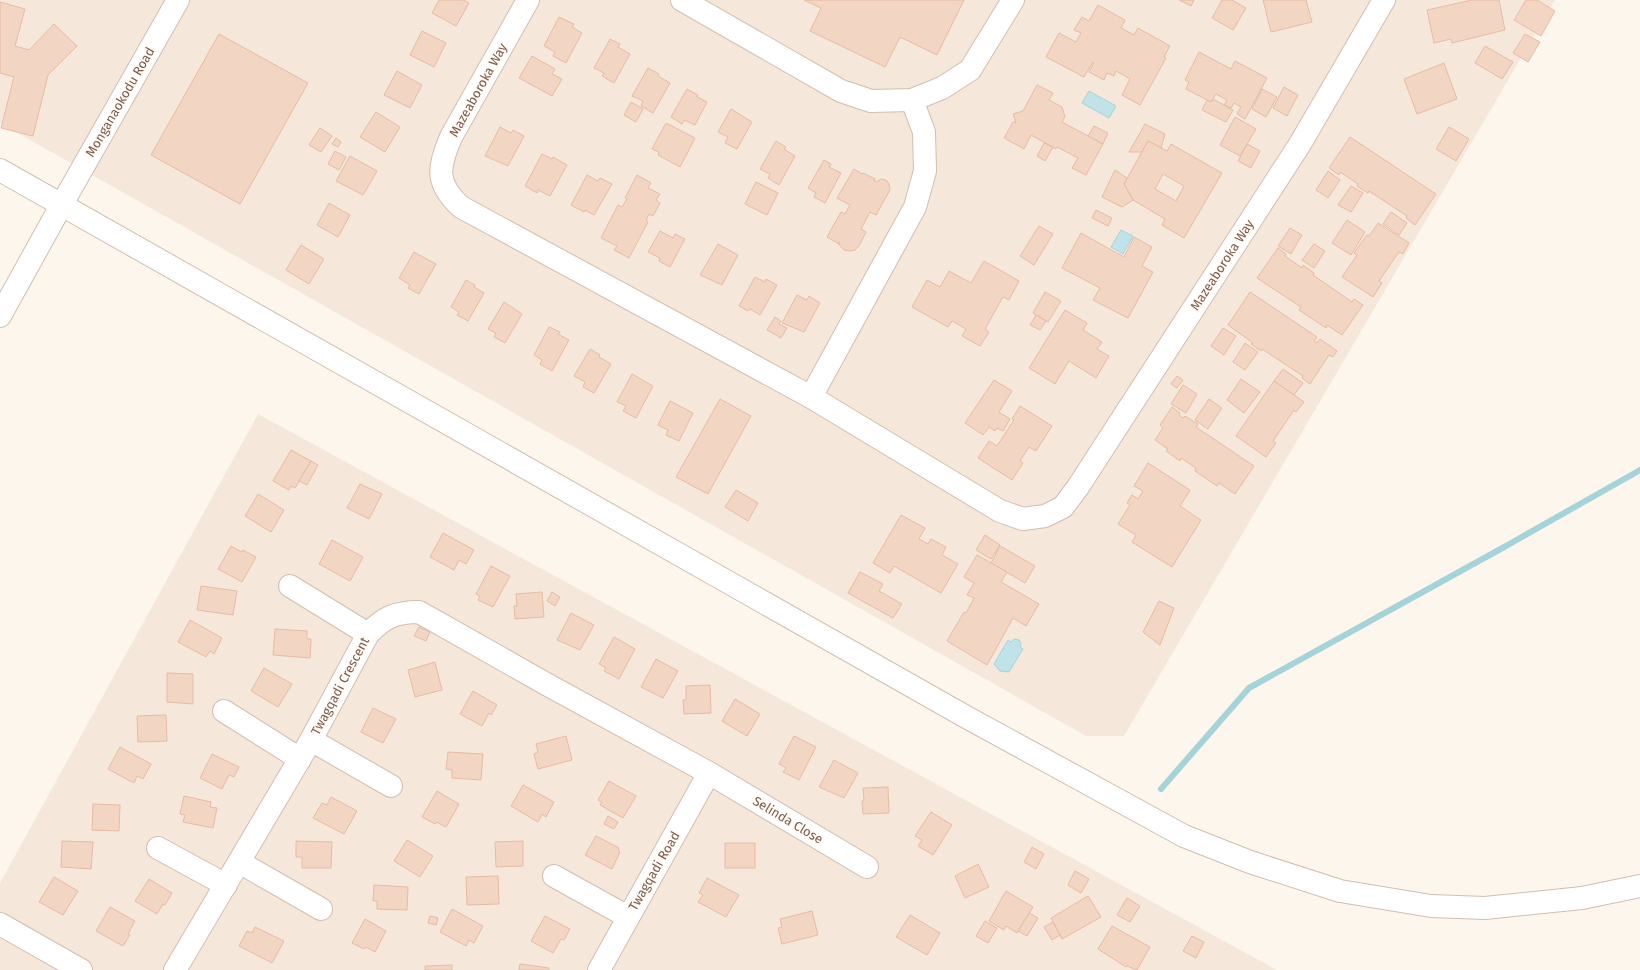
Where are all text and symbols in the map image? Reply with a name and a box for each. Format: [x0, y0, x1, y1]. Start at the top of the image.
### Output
street label: Mazeaboroka Way [446, 40, 510, 140]
street label: Monganaokodu Road [82, 45, 158, 159]
street label: Mazeaboroka Way [1187, 216, 1257, 313]
street label: Twagqadi Crescent [308, 634, 372, 738]
street label: Selinda Close [750, 793, 826, 847]
street label: Twagqadi Road [625, 829, 683, 913]

